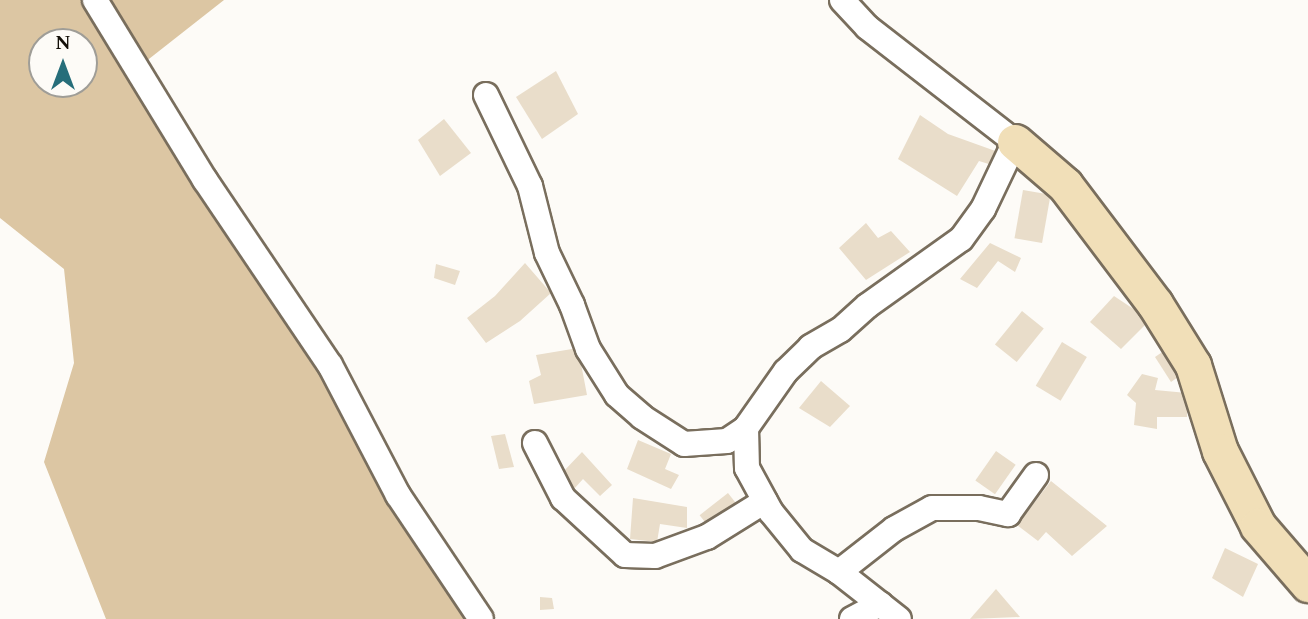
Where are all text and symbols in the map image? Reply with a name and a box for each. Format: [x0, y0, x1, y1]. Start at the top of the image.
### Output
north arrow [28, 28, 98, 98]
text: N [55, 29, 71, 58]

